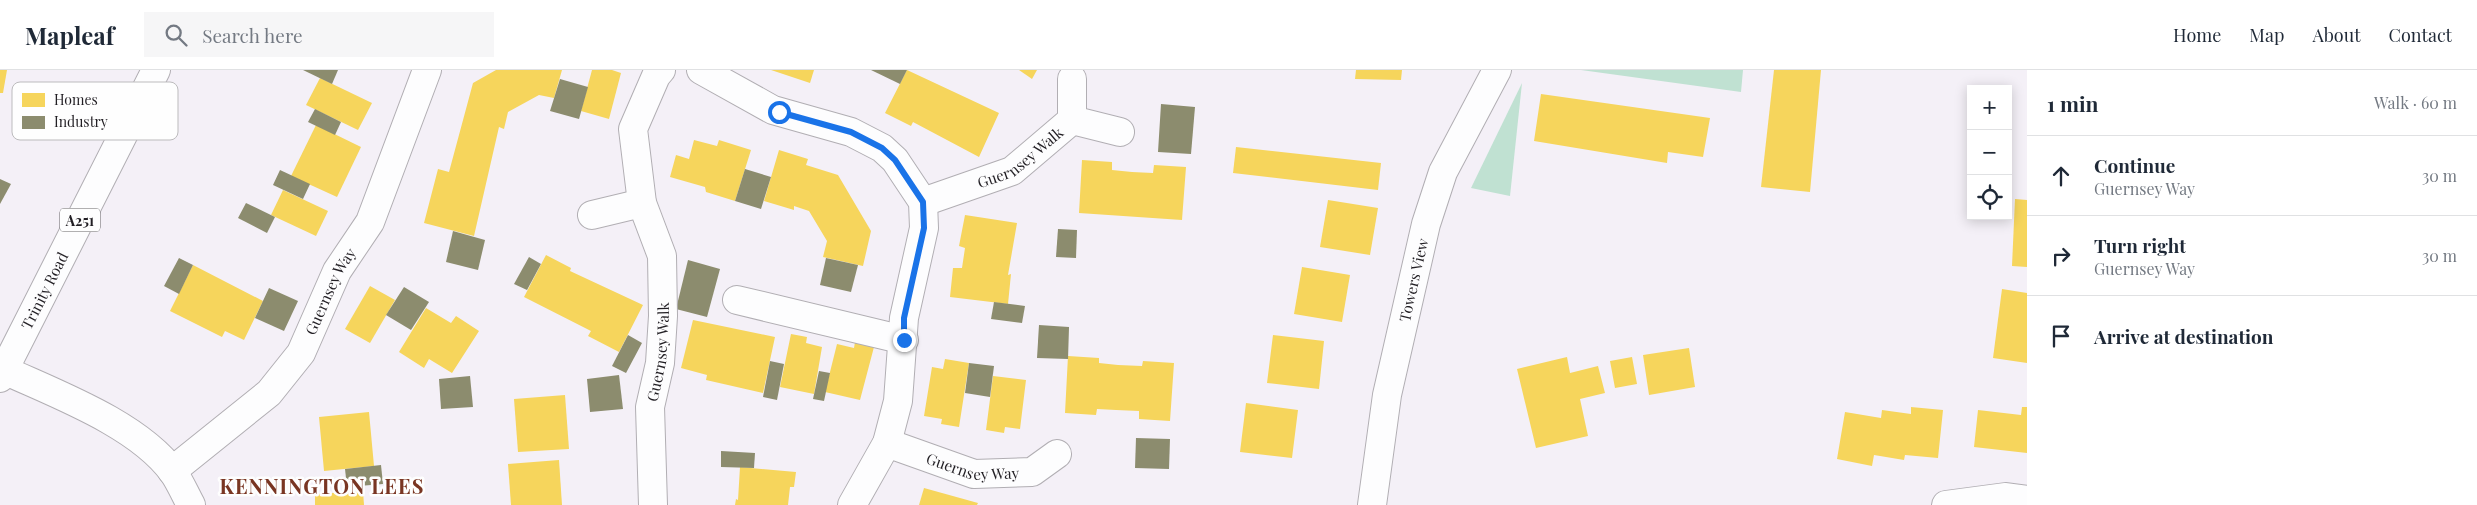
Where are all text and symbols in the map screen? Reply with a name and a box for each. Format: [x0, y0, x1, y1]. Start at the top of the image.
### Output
search box [144, 12, 494, 57]
text: Mapleaf [25, 19, 114, 51]
icon: search [162, 21, 190, 49]
text: Search here [202, 22, 303, 48]
text: Home [2173, 23, 2221, 47]
text: Map [2249, 23, 2284, 47]
text: About [2312, 23, 2361, 47]
text: Contact [2389, 23, 2452, 47]
legend [12, 82, 178, 140]
map controls [1967, 85, 2012, 220]
button: + [1967, 85, 2012, 130]
text: 1 min [2047, 89, 2098, 117]
text: Homes [54, 90, 98, 109]
text: Walk · 60 m [2374, 92, 2457, 113]
route start [768, 101, 791, 124]
text: Industry [54, 112, 108, 131]
street label: Guernsey Walk [974, 122, 1068, 192]
button: − [1967, 130, 2012, 175]
text: Continue [2094, 152, 2175, 178]
icon: ahead [2047, 162, 2075, 190]
text: 30 m [2422, 165, 2457, 186]
button: locate [1967, 175, 2012, 220]
text: Guernsey Way [2094, 178, 2195, 199]
road number: A251 [60, 208, 100, 232]
text: Turn right [2094, 232, 2186, 258]
street label: Towers View [1394, 236, 1433, 324]
icon: right [2047, 242, 2075, 270]
street label: Guernsey Way [300, 243, 360, 338]
text: 30 m [2422, 245, 2457, 266]
street label: Trinity Road [16, 248, 72, 333]
text: Guernsey Way [2094, 258, 2195, 279]
street label: Guernsey Walk [642, 301, 673, 403]
icon: arrive [2047, 322, 2075, 350]
text: Arrive at destination [2094, 323, 2274, 349]
route end [893, 329, 916, 352]
street label: Guernsey Way [924, 448, 1020, 484]
district label: KENNINGTON LEES [220, 472, 424, 499]

